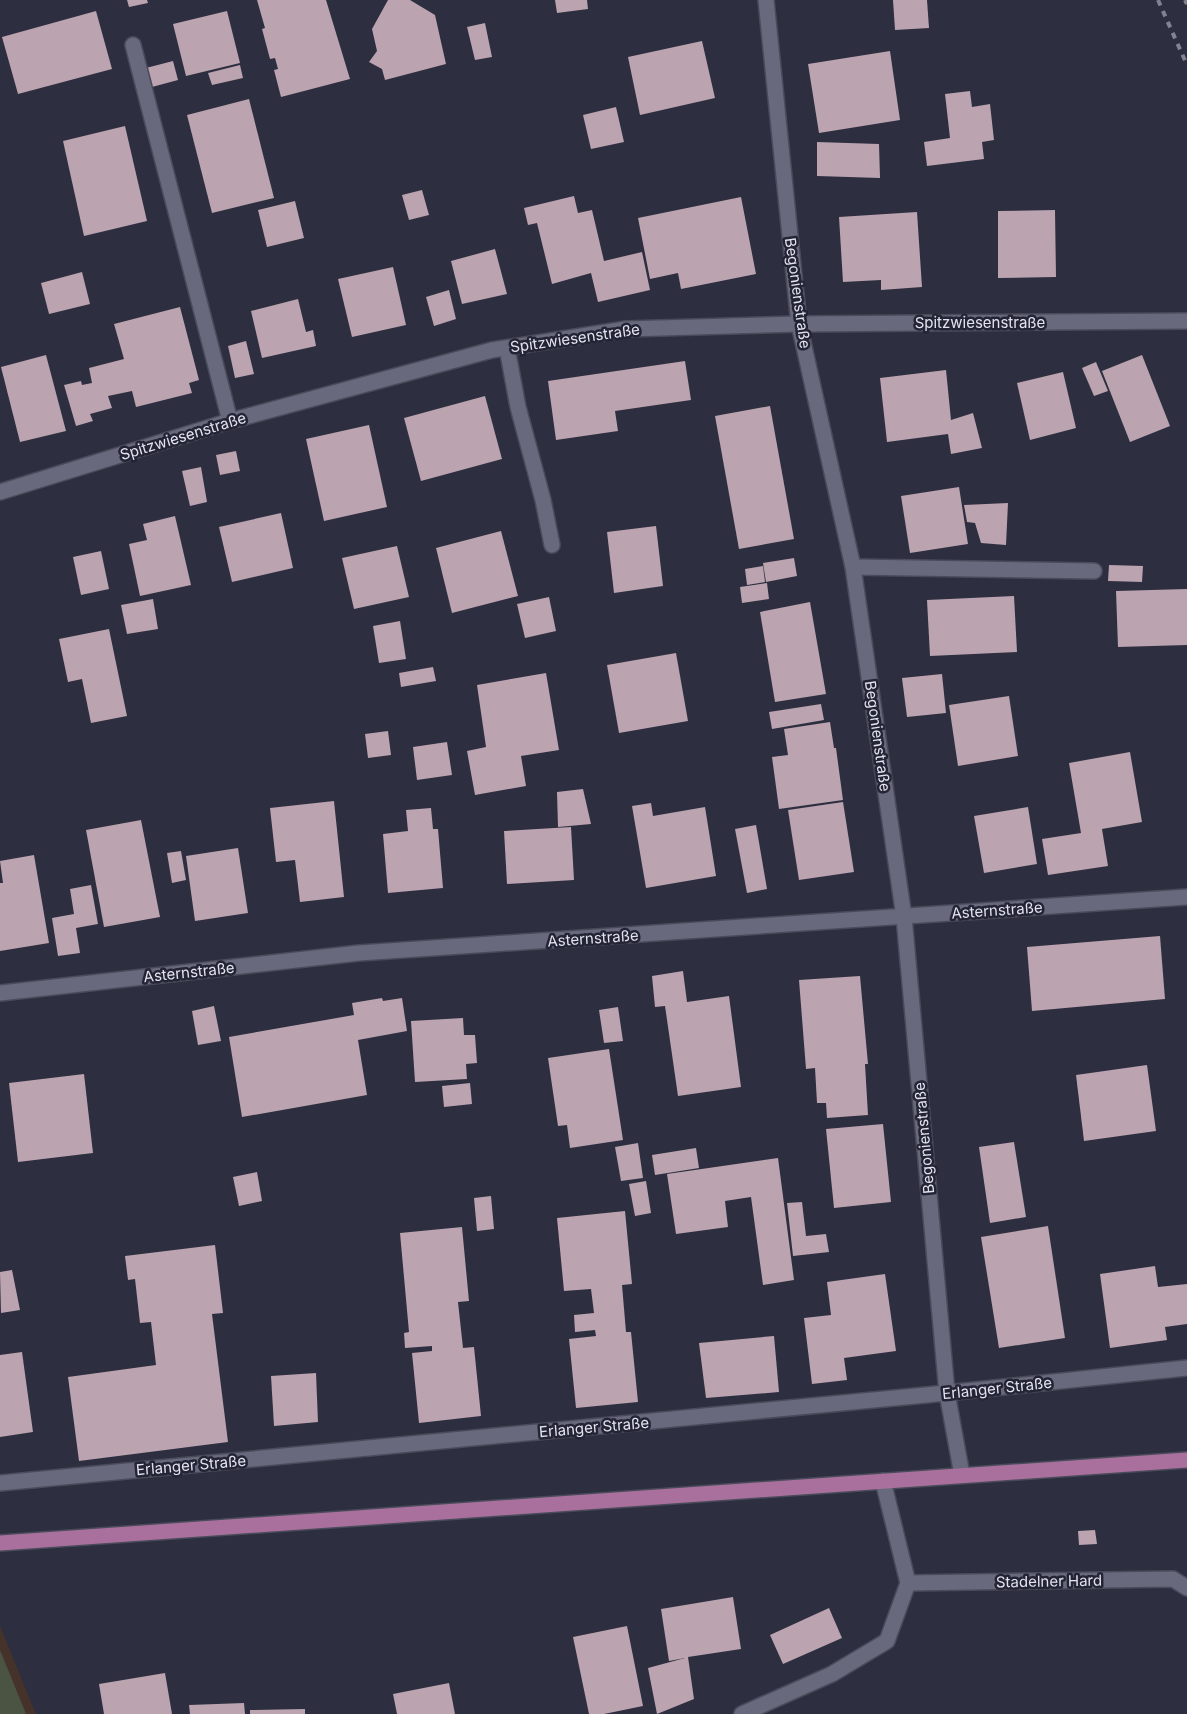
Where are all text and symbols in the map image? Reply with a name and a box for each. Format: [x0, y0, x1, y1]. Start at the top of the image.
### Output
street label: Begonienstraße [781, 236, 815, 350]
street label: Spitzwiesenstraße [915, 313, 1045, 332]
street label: Spitzwiesenstraße [509, 319, 641, 357]
street label: Spitzwiesenstraße [118, 408, 248, 464]
street label: Begonienstraße [861, 679, 895, 793]
street label: Asternstraße [951, 897, 1043, 923]
street label: Asternstraße [547, 925, 639, 951]
street label: Asternstraße [143, 958, 235, 986]
street label: Begonienstraße [910, 1082, 938, 1194]
street label: Erlanger Straße [941, 1373, 1053, 1403]
street label: Erlanger Straße [538, 1413, 650, 1441]
street label: Erlanger Straße [135, 1451, 247, 1479]
street label: Stadelner Hard [996, 1571, 1102, 1591]

